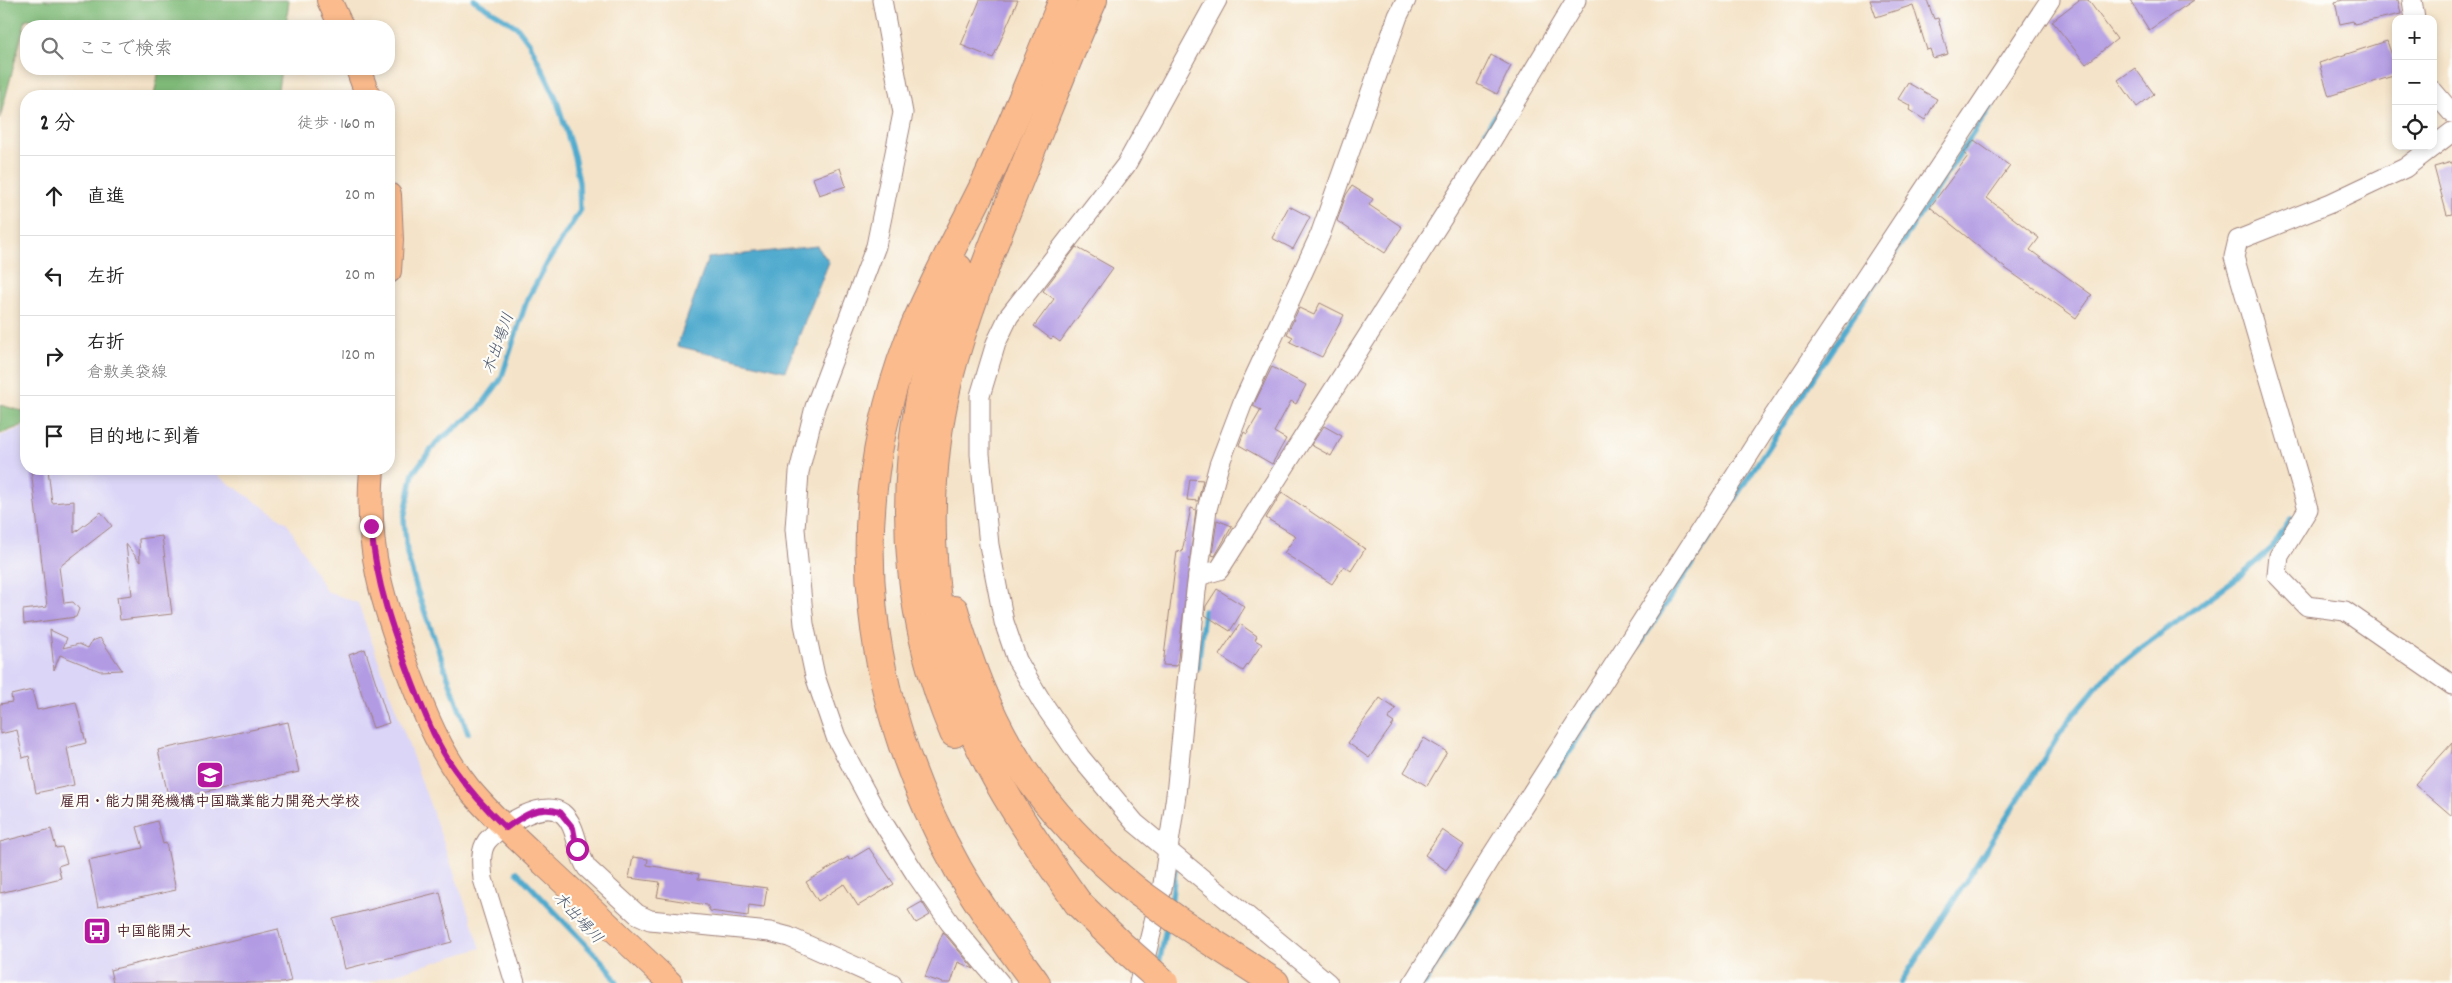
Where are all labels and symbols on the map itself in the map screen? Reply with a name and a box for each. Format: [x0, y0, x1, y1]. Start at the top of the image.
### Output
water label: 木出場川 [478, 310, 521, 378]
route end [360, 515, 383, 538]
school or university icon: 雇用・能力開発機構中国職業能力開発大学校 [195, 760, 225, 790]
place label: 雇用・能力開発機構中国職業能力開発大学校 [60, 792, 360, 814]
route start [566, 838, 589, 861]
water label: 木出場川 [547, 887, 607, 950]
bus stop icon: 中国能開大 [82, 916, 112, 946]
place label: 中国能開大 [116, 922, 191, 944]

